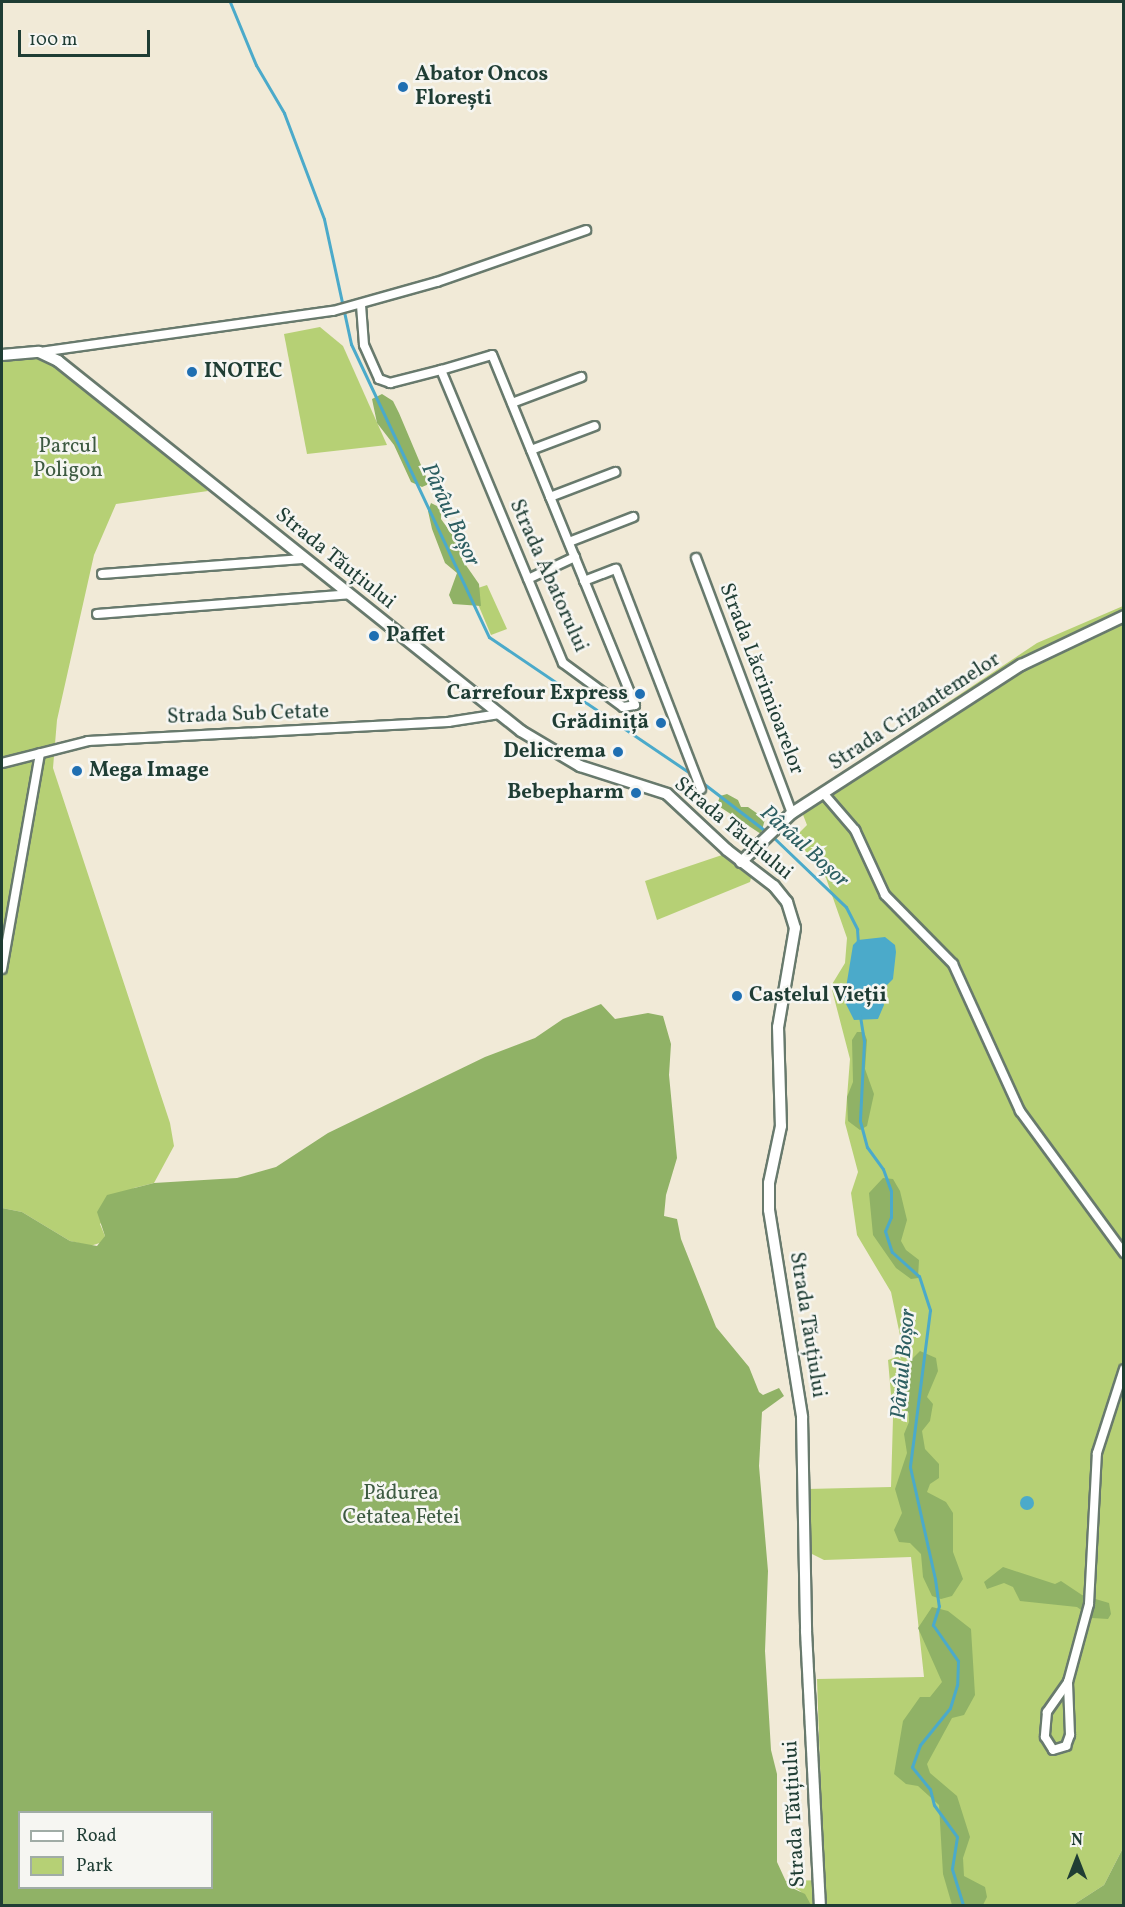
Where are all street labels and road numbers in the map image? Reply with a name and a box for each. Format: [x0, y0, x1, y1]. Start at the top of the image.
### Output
street label: Strada Abatorului [503, 496, 593, 656]
street label: Strada Tăuțiului [270, 503, 400, 615]
street label: Strada Lăcrimioarelor [713, 580, 809, 778]
street label: Strada Crizantemelor [825, 647, 1005, 777]
street label: Strada Sub Cetate [167, 700, 329, 730]
street label: Strada Tăuțiului [668, 772, 798, 886]
street label: Strada Tăuțiului [783, 1250, 831, 1400]
street label: Strada Tăuțiului [779, 1739, 811, 1889]

